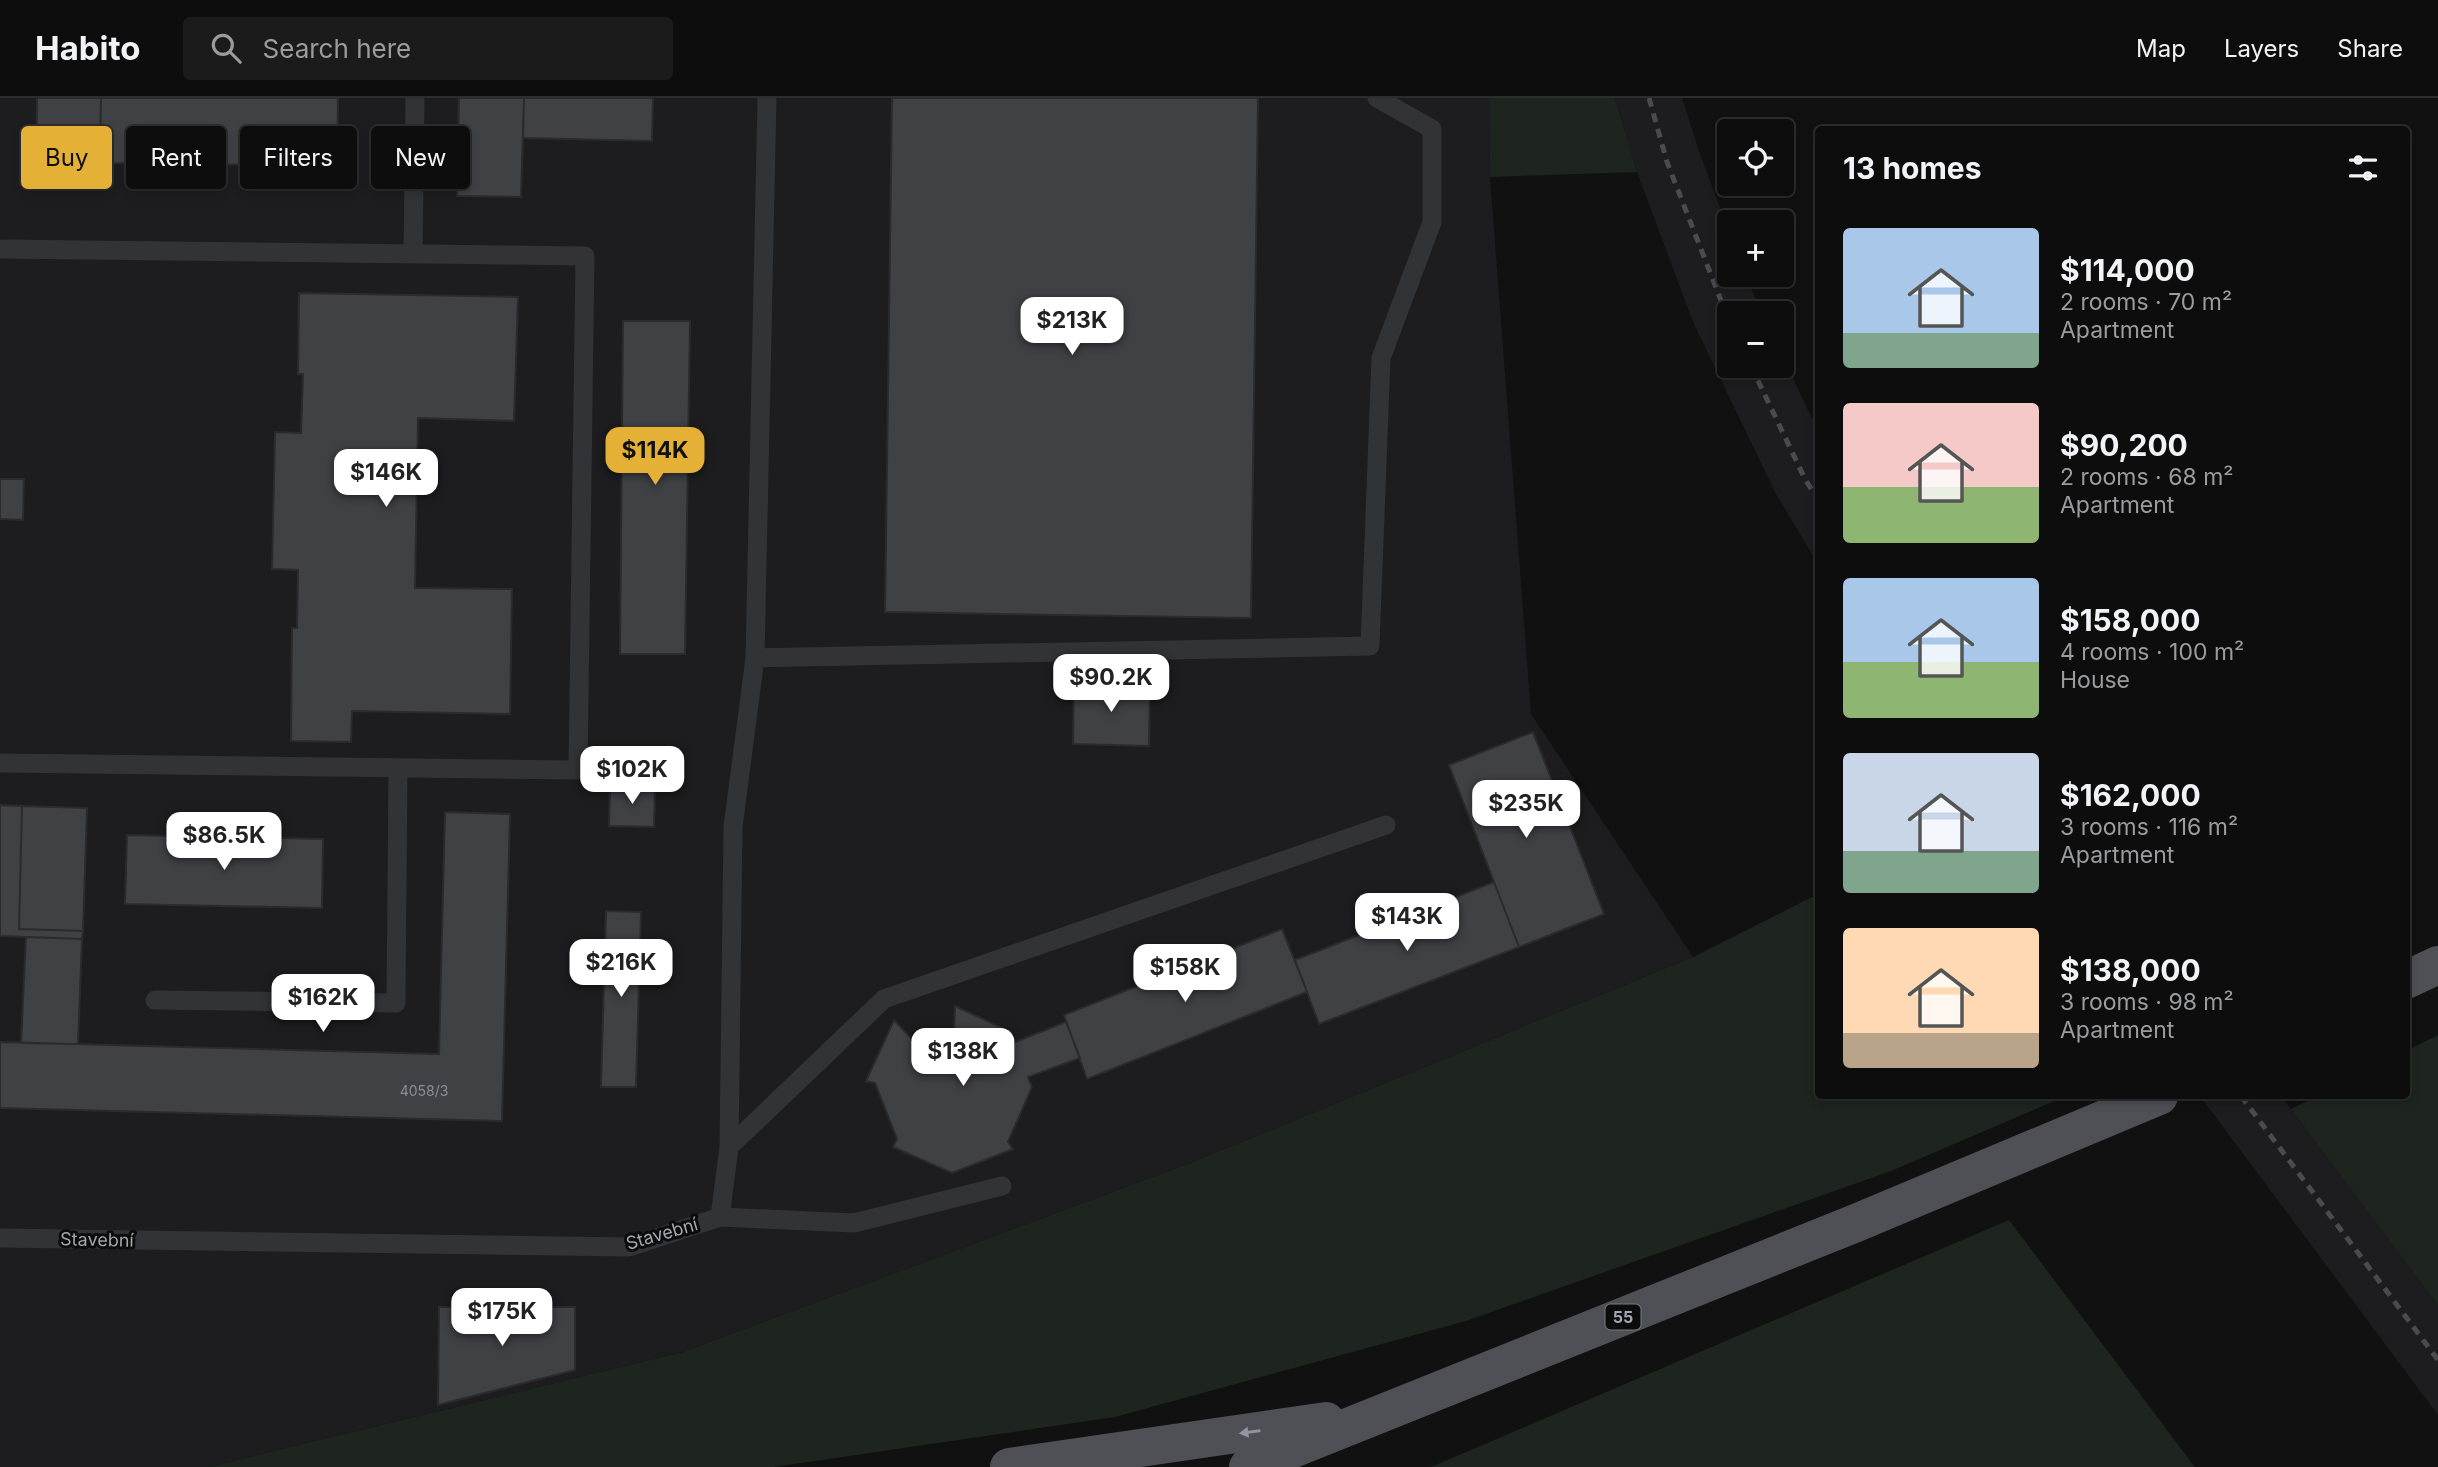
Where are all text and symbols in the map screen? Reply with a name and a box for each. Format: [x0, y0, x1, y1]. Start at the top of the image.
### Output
search box [183, 17, 673, 80]
text: Habito [35, 28, 141, 68]
icon: search [207, 29, 245, 67]
text: Search here [263, 33, 411, 64]
text: Map [2136, 34, 2186, 63]
text: Layers [2224, 34, 2299, 63]
text: Share [2337, 34, 2403, 63]
map controls [1717, 119, 1794, 378]
button: locate [1717, 119, 1794, 196]
chip: Buy [21, 126, 112, 189]
chip: Rent [126, 126, 226, 189]
chip: Filters [240, 126, 357, 189]
chip: New [371, 126, 470, 189]
icon: filters [2344, 149, 2382, 187]
text: 13 homes [1843, 150, 1982, 186]
button: + [1717, 210, 1794, 287]
text: $114,000 [2060, 252, 2195, 288]
icon: home [1899, 256, 1983, 340]
text: 2 rooms · 70 m² [2060, 288, 2232, 316]
pin: $213K [1023, 298, 1121, 357]
button: − [1717, 301, 1794, 378]
text: $213K [1037, 306, 1107, 334]
text: Apartment [2060, 316, 2174, 344]
text: $90,200 [2060, 427, 2188, 463]
pin: $114K [606, 428, 704, 487]
icon: home [1899, 431, 1983, 515]
text: $114K [622, 436, 689, 464]
pin: $146K [337, 450, 435, 509]
text: $146K [350, 458, 422, 486]
text: 2 rooms · 68 m² [2060, 463, 2233, 491]
text: Apartment [2060, 491, 2174, 519]
text: $158,000 [2060, 602, 2200, 638]
icon: home [1899, 606, 1983, 690]
text: 4 rooms · 100 m² [2060, 638, 2244, 666]
pin: $90.2K [1054, 654, 1168, 714]
text: $90.2K [1069, 663, 1153, 691]
text: House [2060, 666, 2130, 694]
pin: $102K [583, 746, 681, 806]
text: $102K [596, 755, 668, 783]
text: $162,000 [2060, 777, 2201, 813]
pin: $235K [1477, 780, 1575, 840]
icon: home [1899, 781, 1983, 865]
text: $235K [1488, 789, 1564, 817]
pin: $86.5K [167, 812, 281, 872]
text: 3 rooms · 116 m² [2060, 813, 2238, 841]
text: $86.5K [182, 821, 266, 849]
text: Apartment [2060, 841, 2174, 869]
pin: $143K [1358, 894, 1456, 953]
text: $143K [1371, 902, 1443, 930]
pin: $216K [572, 940, 670, 999]
pin: $158K [1136, 944, 1234, 1004]
text: $216K [586, 948, 656, 976]
text: $138,000 [2060, 952, 2201, 988]
text: $158K [1149, 953, 1221, 981]
icon: home [1899, 956, 1983, 1040]
pin: $162K [274, 974, 372, 1034]
text: $162K [288, 983, 358, 1011]
text: 3 rooms · 98 m² [2060, 988, 2234, 1016]
text: Apartment [2060, 1016, 2174, 1044]
pin: $138K [914, 1028, 1012, 1088]
text: $138K [927, 1037, 999, 1065]
house number: 4058/3 [400, 1082, 448, 1099]
street label: Stavební [624, 1213, 701, 1254]
street label: Stavební [60, 1228, 135, 1251]
pin: $175K [453, 1288, 551, 1348]
text: $175K [467, 1297, 537, 1325]
road number: 55 [1606, 1304, 1640, 1330]
one-way arrow [1239, 1427, 1261, 1438]

